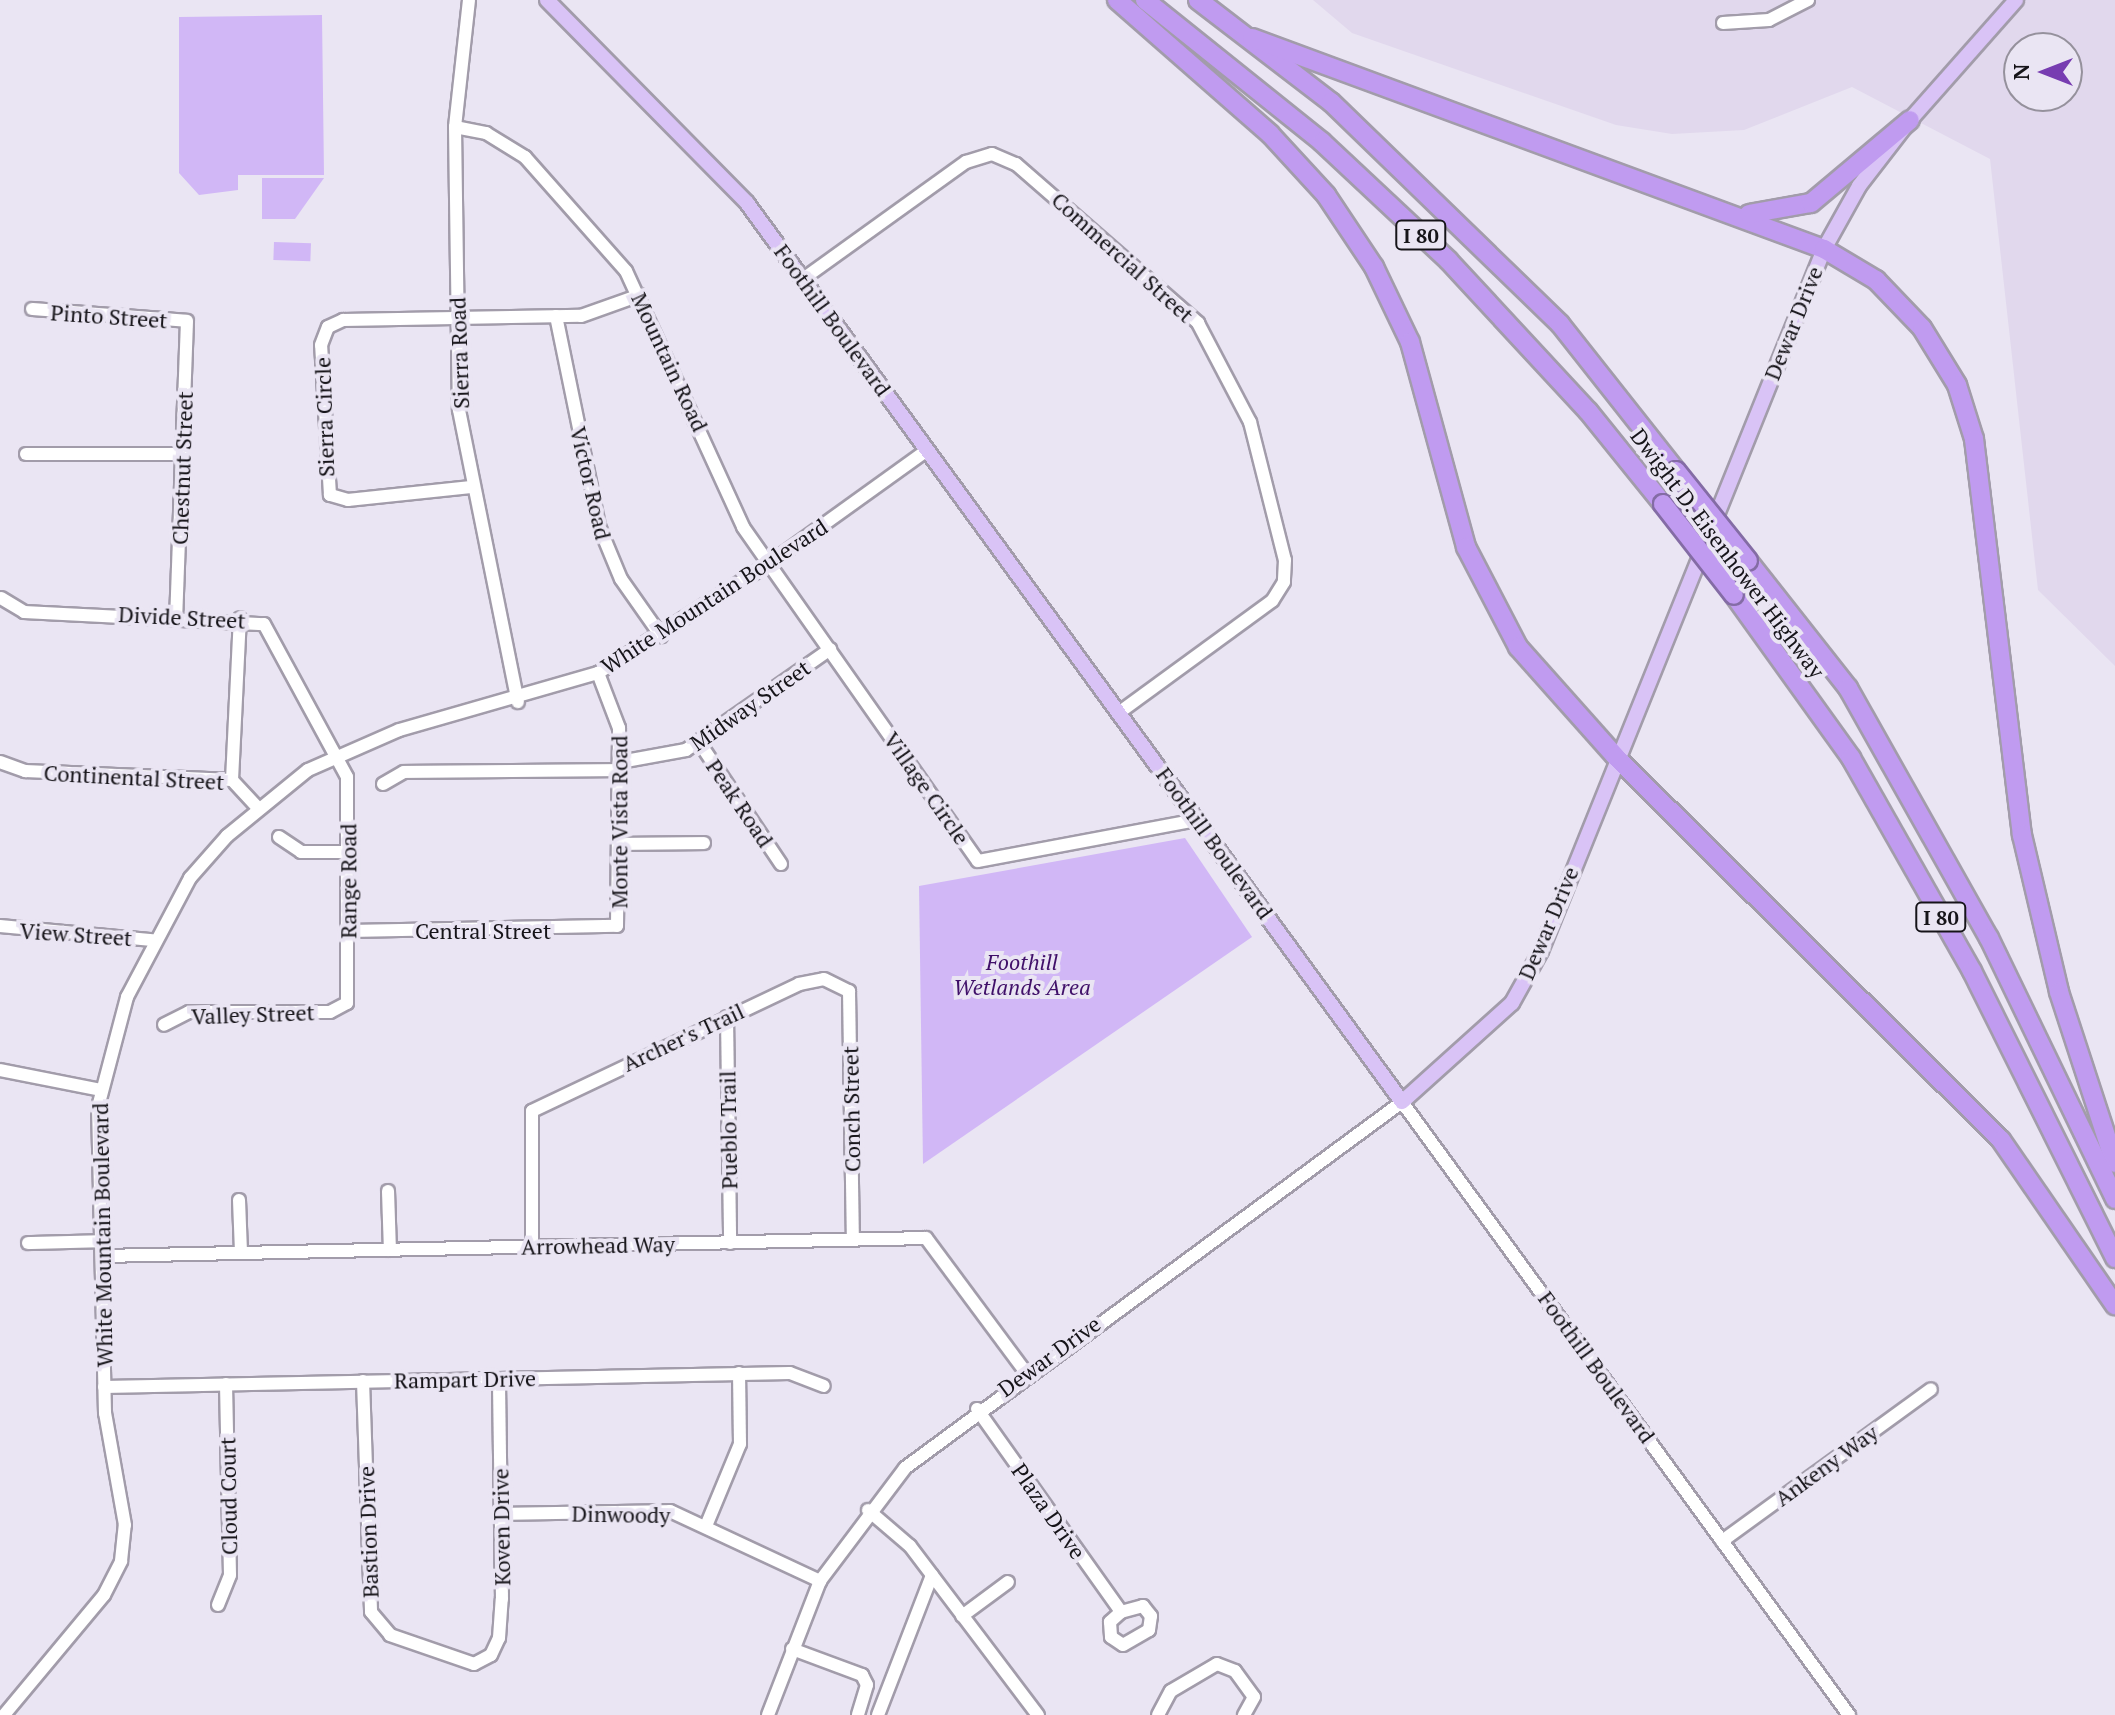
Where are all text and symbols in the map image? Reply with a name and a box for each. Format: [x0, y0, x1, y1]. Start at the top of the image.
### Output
north arrow [2003, 32, 2083, 112]
text: N [2006, 64, 2035, 80]
street label: Commercial Street [1047, 186, 1199, 328]
road number: I 80 [1395, 219, 1447, 251]
street label: Foothill Boulevard [769, 239, 897, 401]
street label: Dewar Drive [1758, 262, 1828, 384]
street label: Mountain Road [626, 288, 714, 436]
street label: Sierra Road [444, 297, 474, 409]
street label: Pinto Street [50, 299, 168, 333]
street label: Sierra Circle [309, 357, 339, 477]
street label: Chestnut Street [166, 391, 198, 545]
street label: Dwight D. Eisenhower Highway [1625, 423, 1831, 683]
street label: Victor Road [565, 424, 617, 542]
street label: White Mountain Boulevard [596, 513, 832, 679]
street label: Divide Street [118, 600, 246, 634]
street label: Midway Street [685, 654, 815, 756]
street label: Village Circle [879, 727, 975, 849]
street label: Monte Vista Road [606, 735, 632, 909]
street label: Peak Road [701, 754, 779, 852]
street label: Continental Street [43, 759, 225, 795]
street label: Foothill Boulevard [1151, 762, 1279, 924]
street label: Range Road [335, 823, 361, 939]
street label: Dewar Drive [1512, 863, 1584, 983]
road number: I 80 [1915, 901, 1967, 933]
street label: View Street [19, 917, 133, 951]
street label: Central Street [415, 918, 551, 944]
park label: Foothill Wetlands Area [953, 948, 1091, 1000]
street label: Archer's Trail [618, 997, 748, 1077]
street label: Valley Street [191, 999, 315, 1029]
street label: Conch Street [837, 1046, 865, 1172]
street label: Pueblo Trail [714, 1070, 742, 1190]
street label: White Mountain Boulevard [86, 1103, 118, 1367]
street label: Arrowhead Way [521, 1230, 675, 1260]
street label: Foothill Boulevard [1533, 1286, 1661, 1448]
street label: Dewar Drive [993, 1310, 1105, 1402]
street label: Rampart Drive [394, 1365, 536, 1393]
street label: Ankeny Way [1769, 1419, 1883, 1511]
street label: Cloud Court [214, 1437, 242, 1555]
street label: Plaza Drive [1006, 1458, 1092, 1564]
street label: Bastion Drive [353, 1466, 383, 1598]
street label: Koven Drive [487, 1468, 515, 1586]
street label: Dinwoody [571, 1500, 671, 1528]

